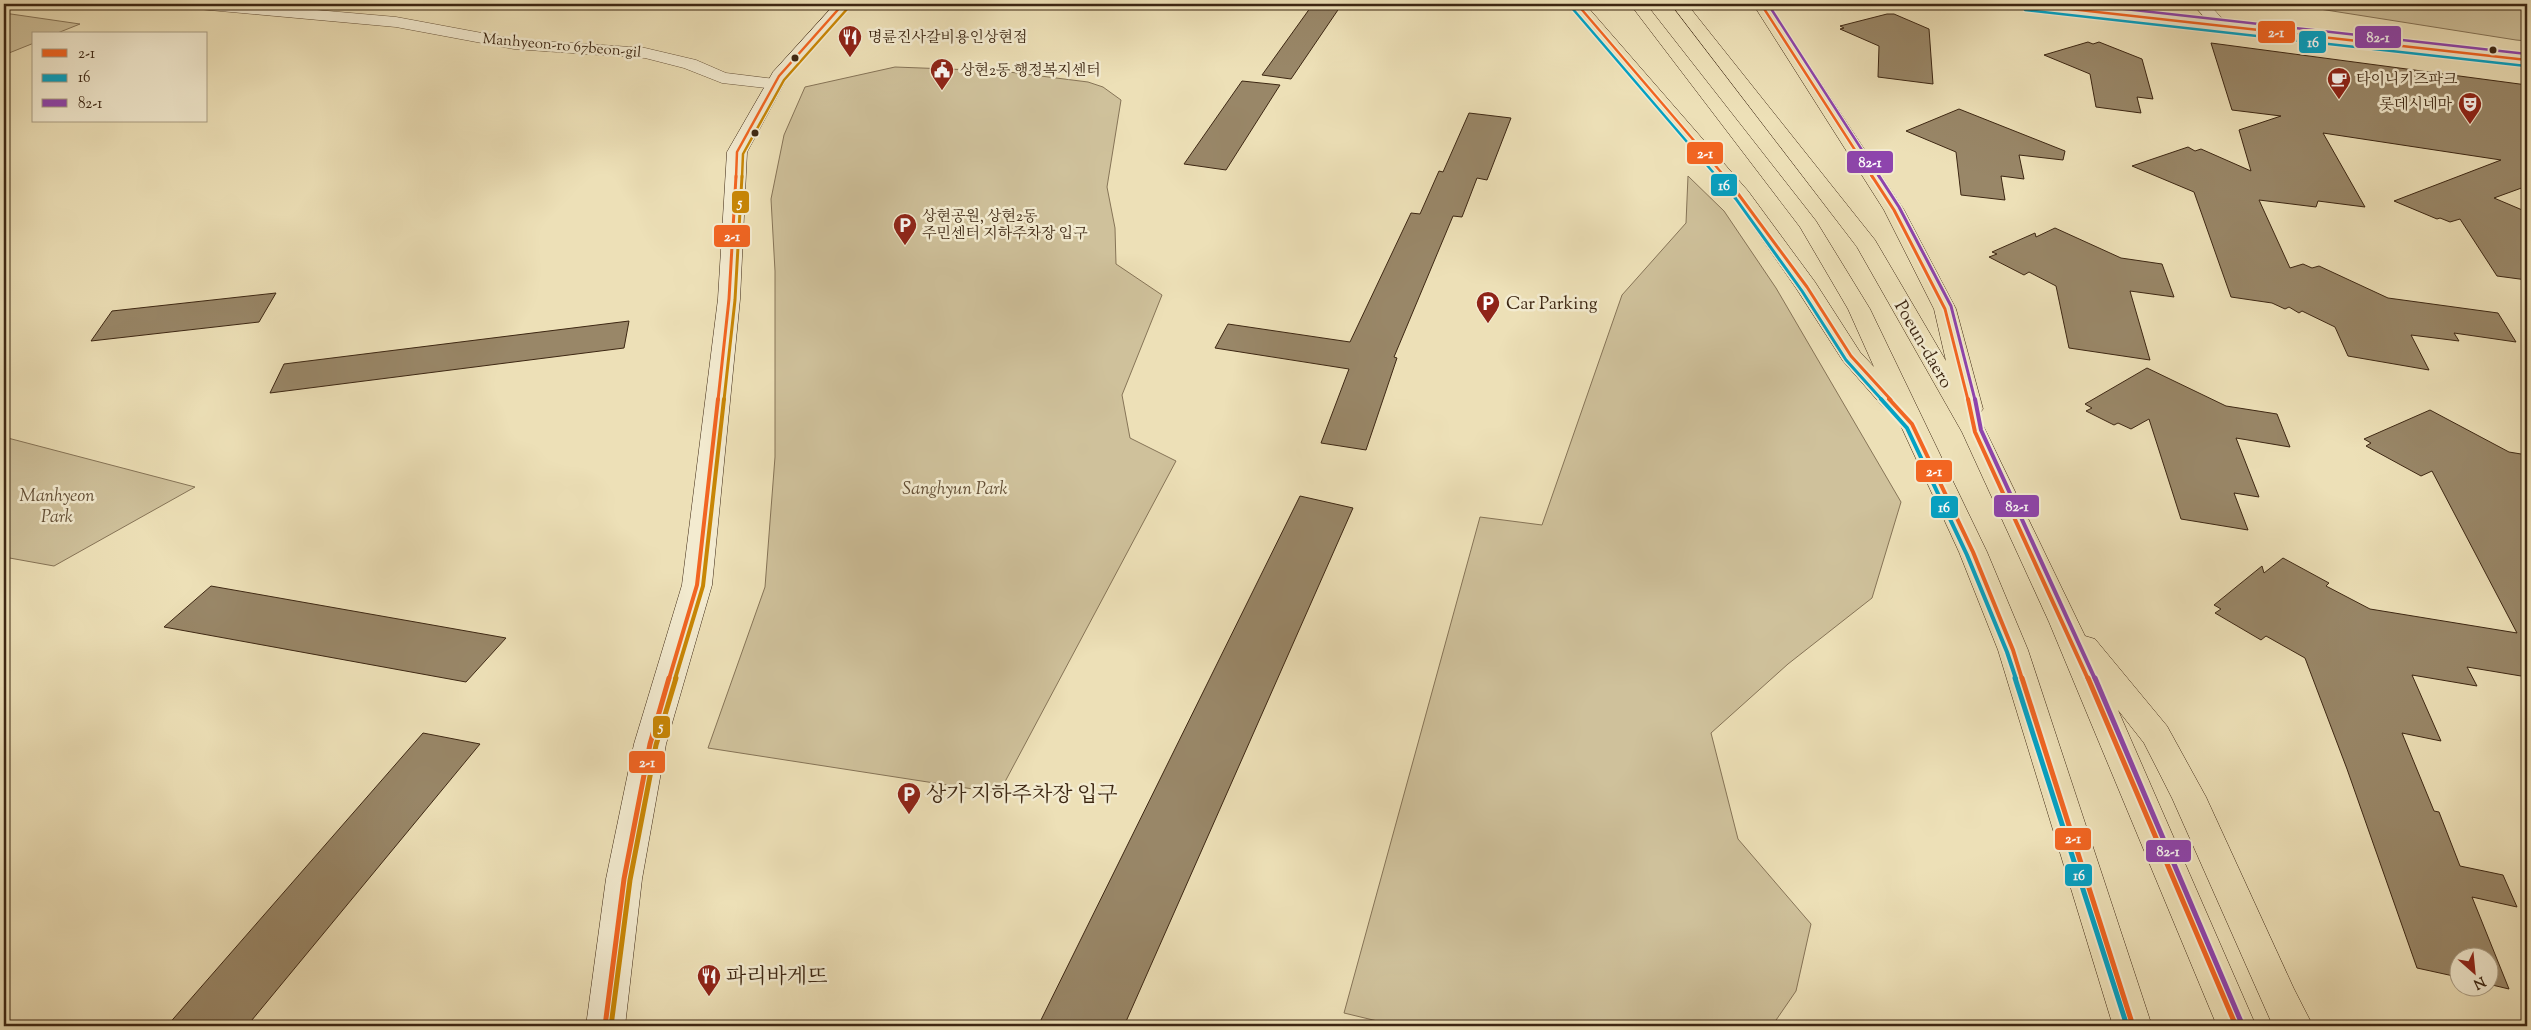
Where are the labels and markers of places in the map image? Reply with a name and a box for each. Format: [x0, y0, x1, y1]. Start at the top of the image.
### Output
restaurant icon: 명륜진사갈비용인상현점 [837, 24, 863, 58]
place label: 명륜진사갈비용인상현점 [868, 28, 1027, 49]
unlabelled marker [2488, 45, 2498, 55]
unlabelled marker [790, 53, 800, 63]
public building icon: 상현2동 행정복지센터 [929, 57, 955, 91]
place label: 상현2동 행정복지센터 [960, 61, 1101, 82]
cafe icon: 타이니키즈파크 [2326, 66, 2352, 100]
place label: 타이니키즈파크 [2356, 70, 2458, 91]
theatre icon: 롯데시네마 [2457, 91, 2483, 125]
place label: 롯데시네마 [2380, 95, 2453, 116]
unlabelled marker [750, 128, 760, 138]
place label: 상현공원, 상현2동 주민센터 지하주차장 입구 [922, 207, 1088, 245]
parking icon: 상현공원, 상현2동 주민센터 지하주차장 입구 [892, 212, 918, 246]
parking icon: Car Parking [1475, 290, 1501, 324]
place label: Car Parking [1506, 292, 1598, 318]
parking icon: 상가 지하주차장 입구 [896, 781, 922, 815]
place label: 상가 지하주차장 입구 [926, 781, 1118, 811]
restaurant icon: 파리바게뜨 [696, 963, 722, 997]
place label: 파리바게뜨 [726, 963, 827, 993]

